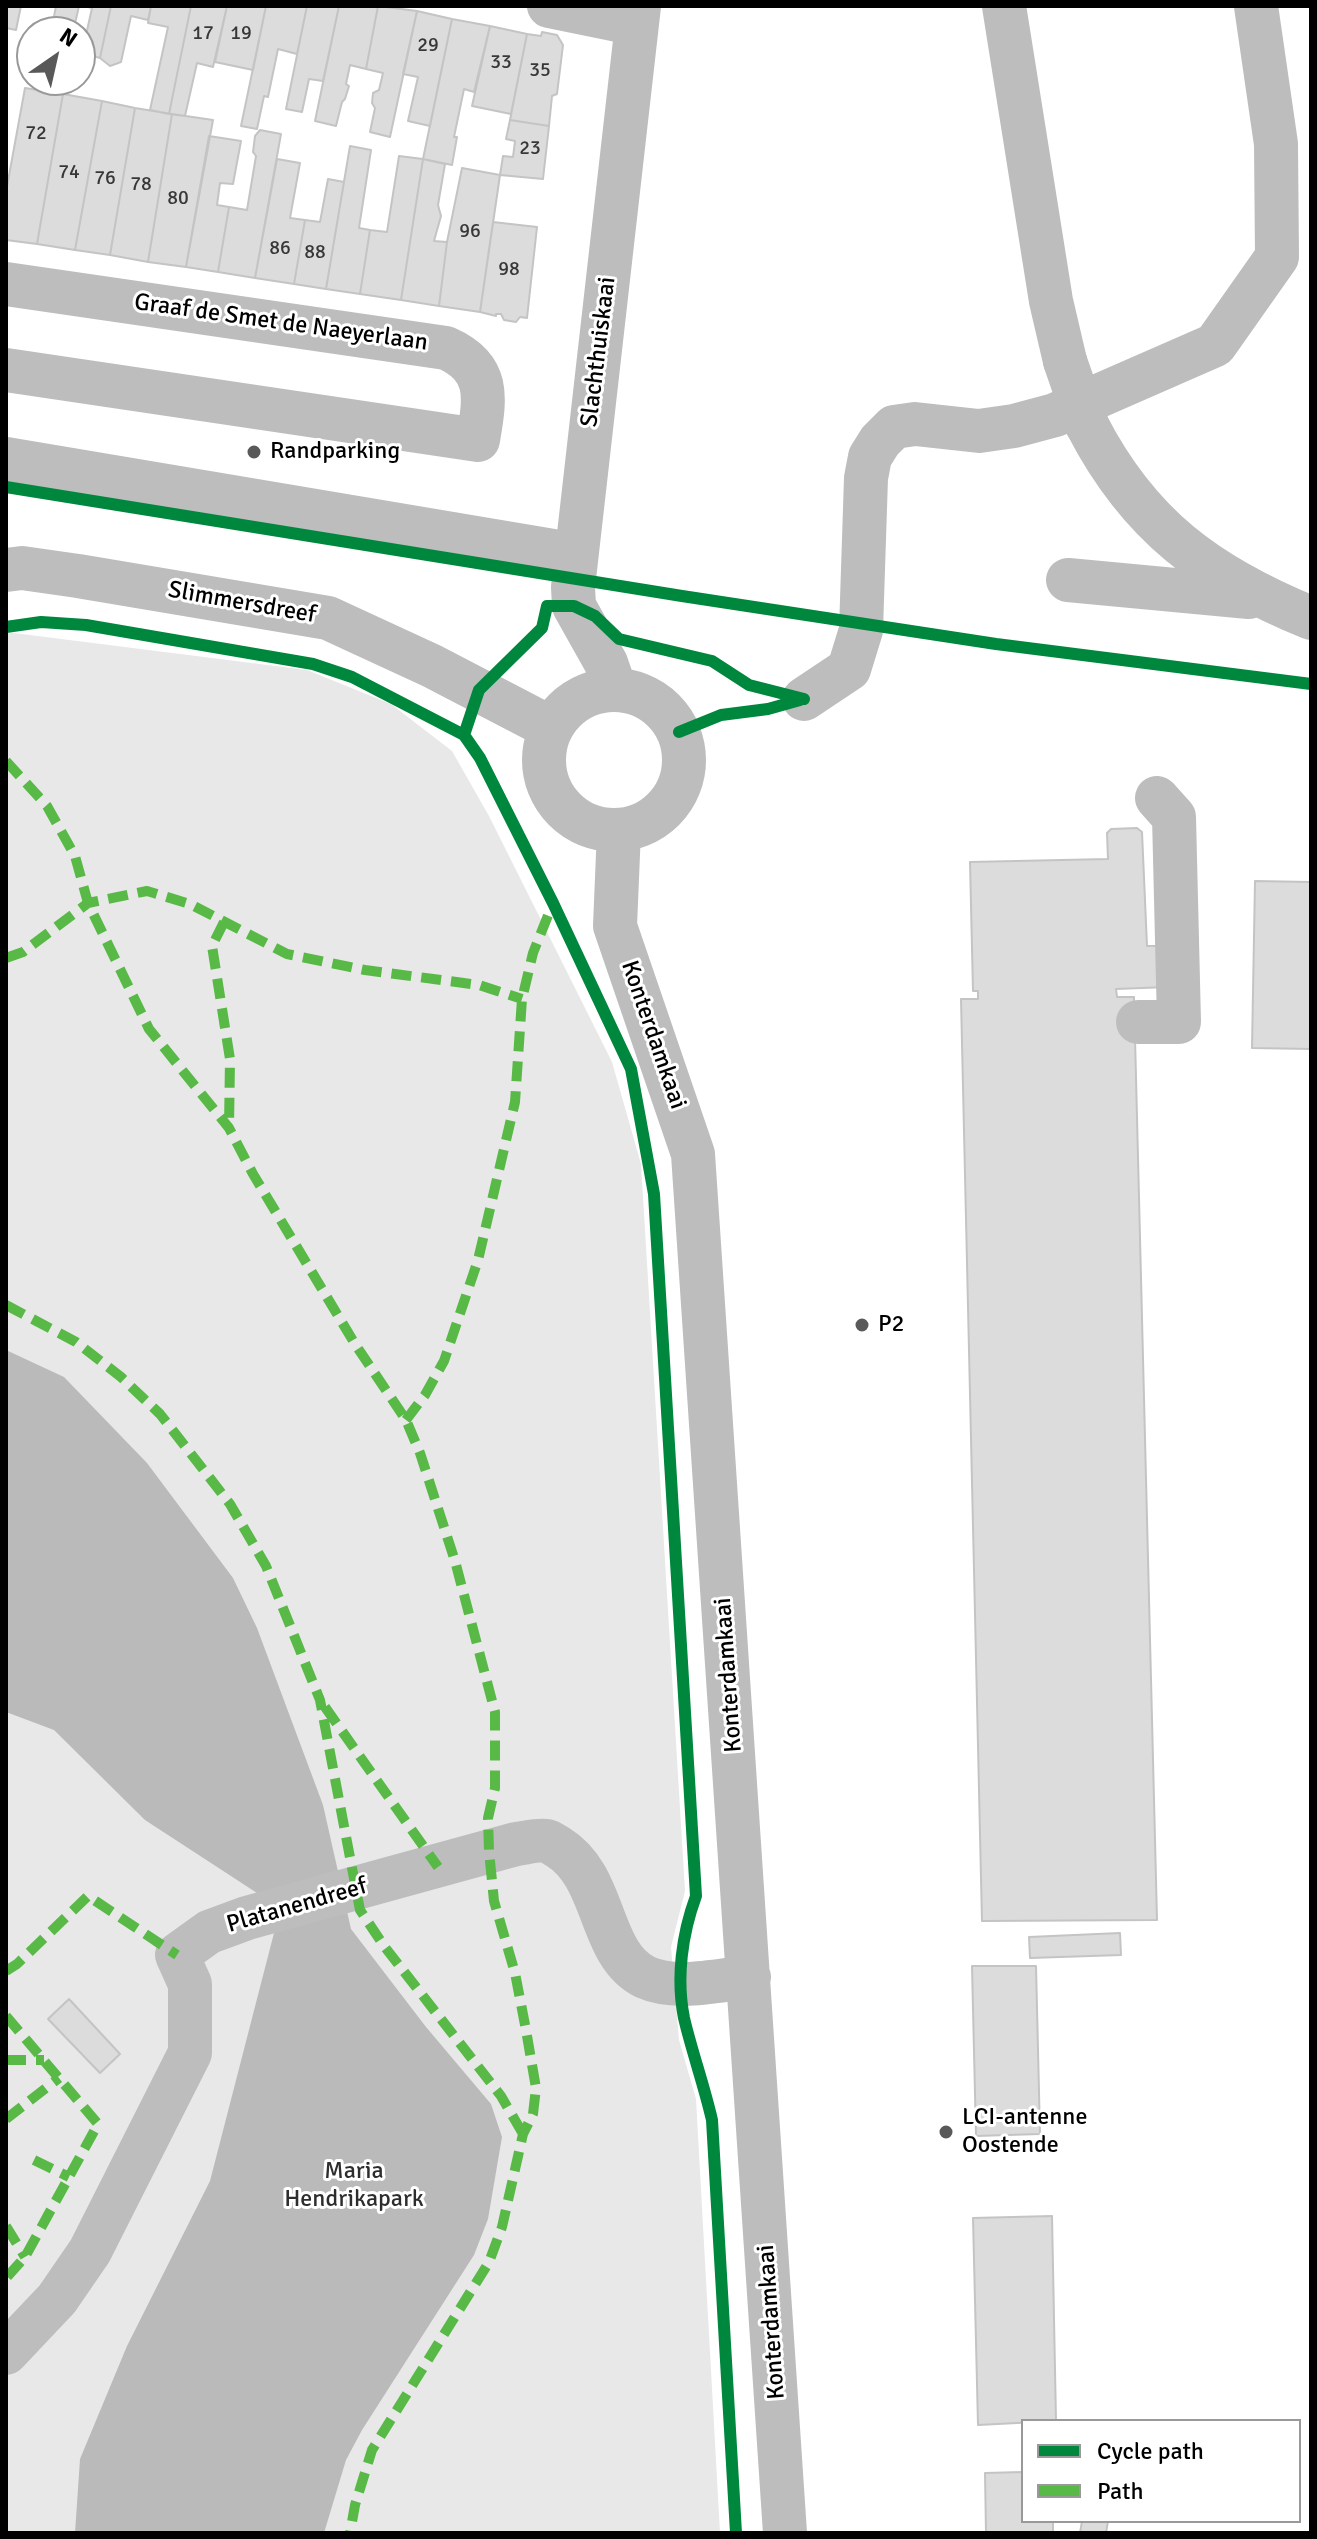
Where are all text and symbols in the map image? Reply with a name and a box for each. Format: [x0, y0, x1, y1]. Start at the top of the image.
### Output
north arrow [16, 16, 96, 96]
text: N [55, 22, 82, 53]
house number: 17 [192, 22, 214, 46]
house number: 19 [230, 22, 252, 46]
house number: 29 [417, 34, 439, 58]
house number: 33 [490, 51, 512, 75]
house number: 35 [529, 59, 551, 83]
house number: 72 [25, 122, 47, 146]
house number: 23 [519, 137, 541, 161]
house number: 74 [58, 161, 80, 185]
house number: 76 [94, 167, 116, 191]
house number: 78 [130, 173, 152, 197]
house number: 80 [167, 187, 189, 211]
house number: 96 [459, 220, 481, 244]
house number: 86 [269, 237, 291, 261]
house number: 88 [304, 241, 326, 265]
house number: 98 [498, 258, 520, 282]
street label: Slachthuiskaai [575, 275, 623, 429]
street label: Graaf de Smet de Naeyerlaan [132, 288, 430, 358]
place label: Randparking [270, 438, 400, 466]
marker: Randparking [245, 443, 263, 461]
street label: Slimmersdreef [166, 576, 318, 630]
street label: Konterdamkaai [614, 957, 692, 1113]
place label: P2 [878, 1311, 905, 1339]
marker: P2 [853, 1316, 871, 1334]
street label: Konterdamkaai [709, 1597, 749, 1753]
street label: Platanendreef [224, 1872, 370, 1940]
place label: LCI-antenne Oostende [962, 2104, 1087, 2160]
marker: LCI-antenne Oostende [937, 2123, 955, 2141]
park label: Maria Hendrikapark [284, 2158, 424, 2214]
street label: Konterdamkaai [752, 2244, 792, 2400]
legend [1021, 2419, 1301, 2523]
text: Cycle path [1097, 2436, 1204, 2466]
text: Path [1097, 2476, 1143, 2506]

